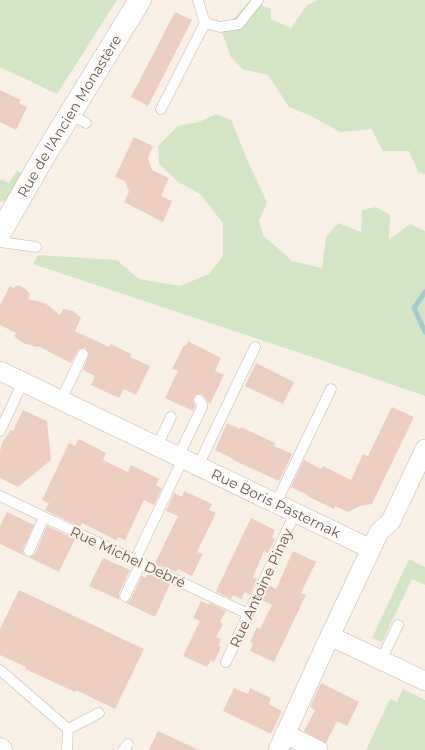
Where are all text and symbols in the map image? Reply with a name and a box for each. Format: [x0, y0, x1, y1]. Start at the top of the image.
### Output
street label: Rue de l'Ancien Monastère [13, 32, 125, 200]
street label: Rue Boris Pasternak [208, 465, 344, 542]
street label: Rue Michel Debré [67, 522, 189, 592]
street label: Rue Antoine Pinay [225, 525, 297, 651]

